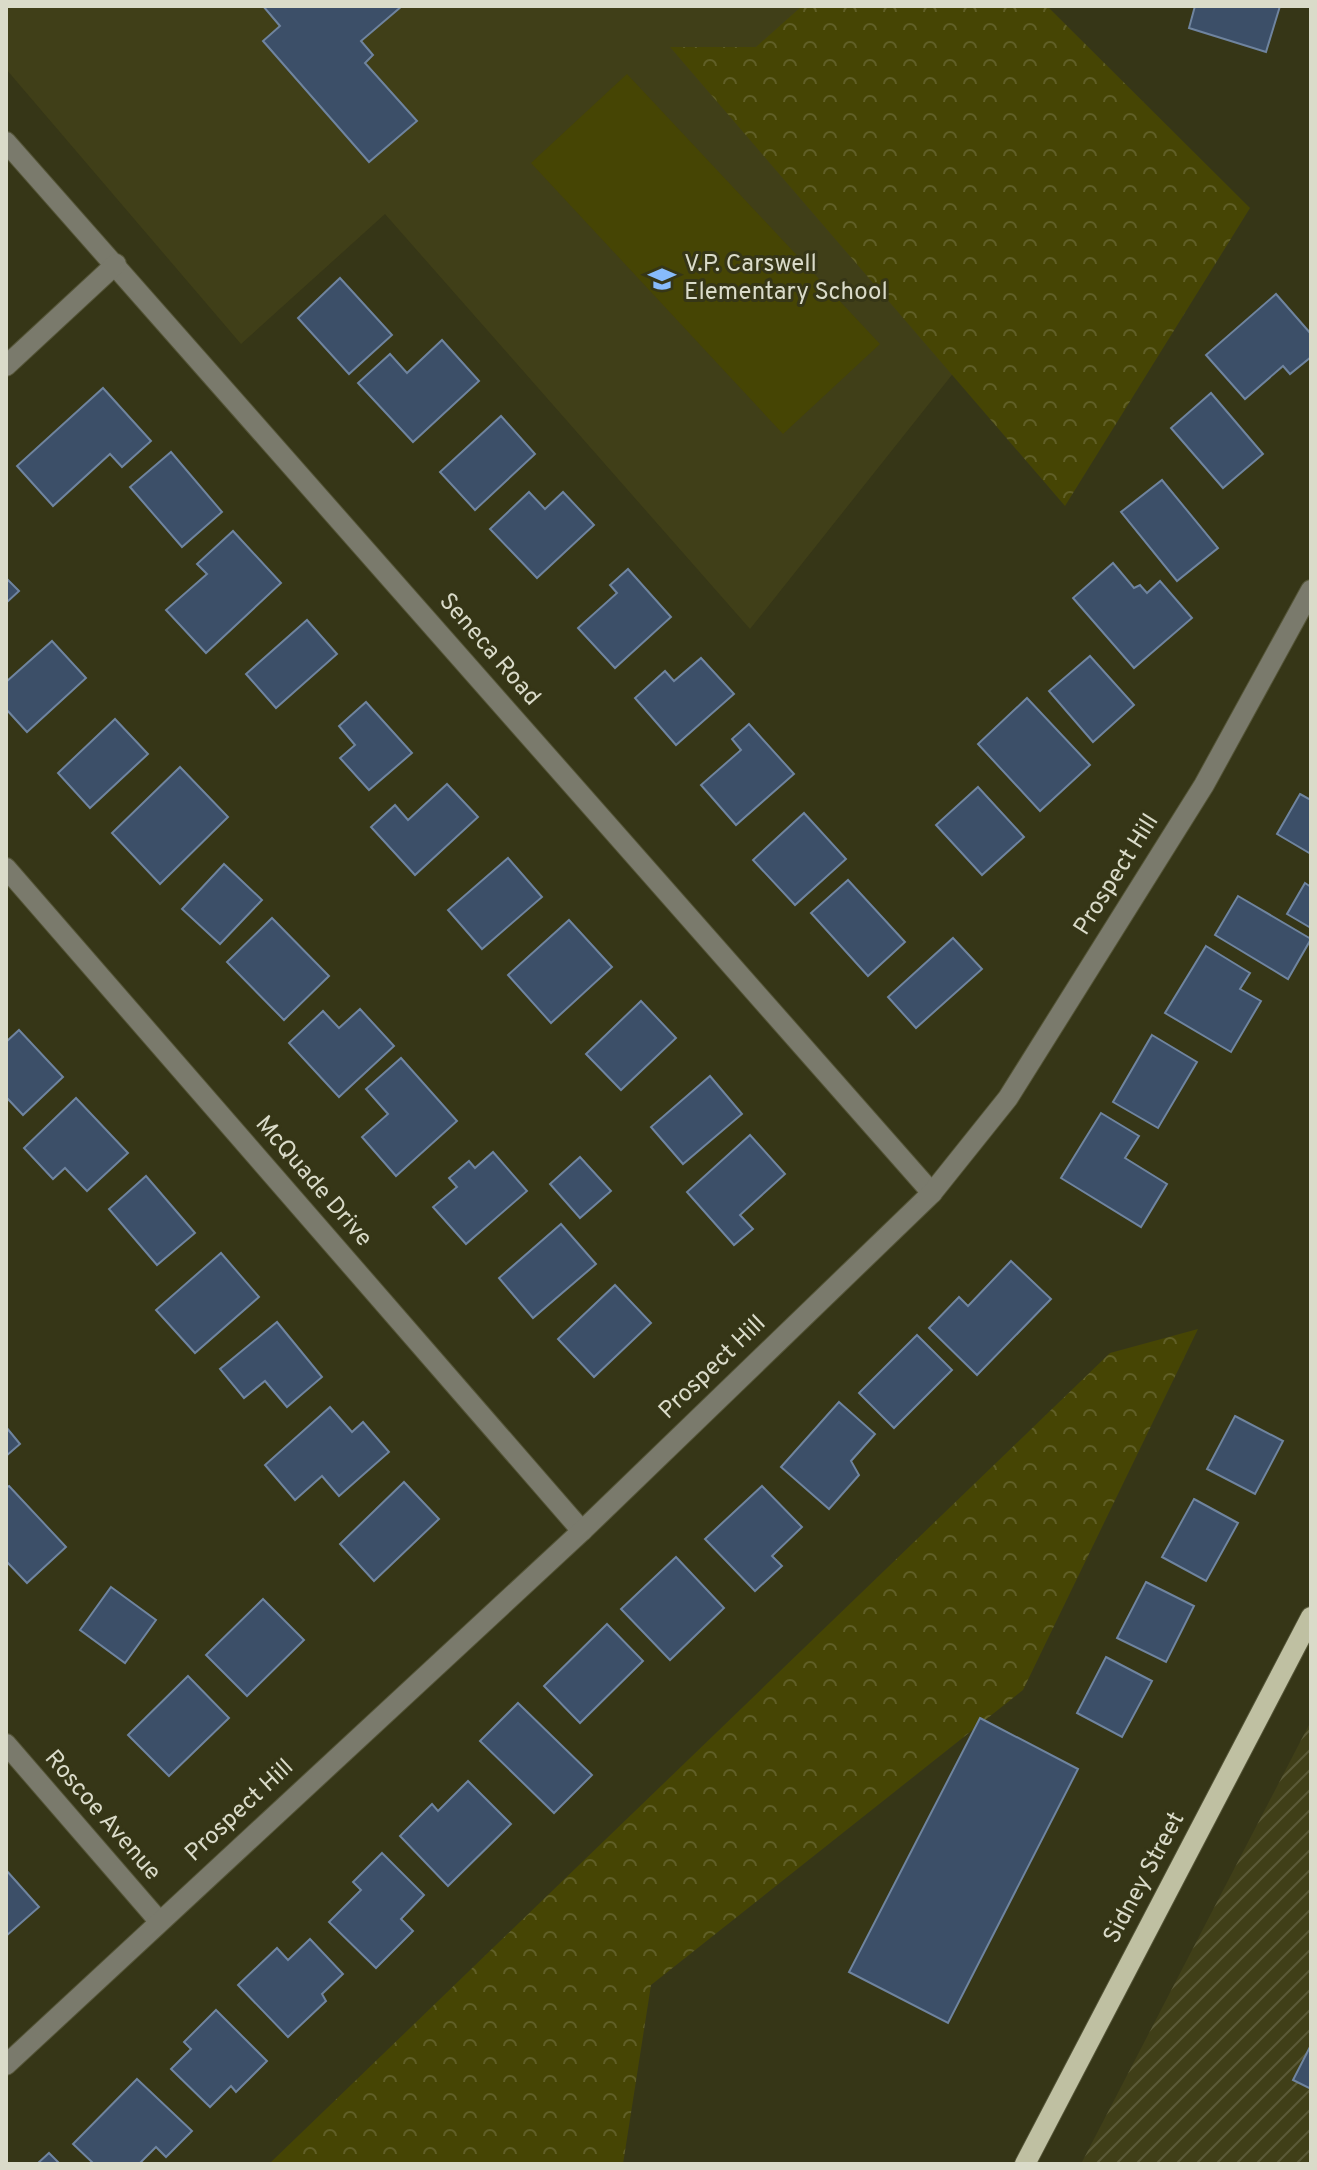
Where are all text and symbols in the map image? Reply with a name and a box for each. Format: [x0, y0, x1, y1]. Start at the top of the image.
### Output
place label: V.P. Carswell Elementary School [684, 250, 888, 308]
school or university icon: V.P. Carswell Elementary School [647, 264, 677, 294]
street label: Seneca Road [432, 587, 546, 713]
street label: Prospect Hill [1068, 809, 1166, 941]
street label: McQuade Drive [248, 1110, 378, 1254]
street label: Prospect Hill [653, 1309, 773, 1427]
street label: Roscoe Avenue [37, 1745, 167, 1887]
street label: Prospect Hill [179, 1753, 301, 1869]
street label: Sidney Street [1098, 1807, 1192, 1949]

